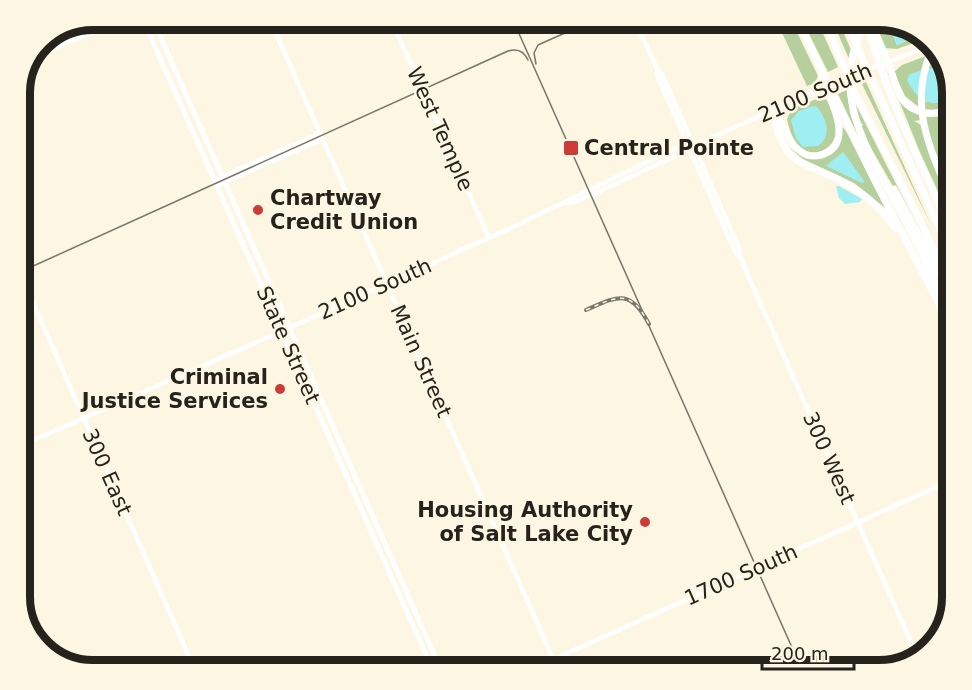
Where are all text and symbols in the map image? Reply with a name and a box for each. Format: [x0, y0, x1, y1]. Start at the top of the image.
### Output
street label: 2100 South [755, 58, 875, 128]
street label: West Temple [402, 63, 478, 195]
place label: Central Pointe [584, 136, 754, 160]
marker: Central Pointe [562, 139, 580, 157]
place label: Chartway Credit Union [270, 186, 418, 234]
marker: Chartway Credit Union [251, 203, 265, 217]
street label: 2100 South [315, 253, 435, 325]
street label: State Street [251, 283, 325, 407]
street label: Main Street [386, 301, 456, 421]
place label: Criminal Justice Services [80, 365, 268, 413]
marker: Criminal Justice Services [273, 382, 287, 396]
street label: 300 West [798, 408, 860, 508]
street label: 300 East [77, 425, 137, 519]
place label: Housing Authority of Salt Lake City [417, 498, 633, 546]
marker: Housing Authority of Salt Lake City [638, 515, 652, 529]
street label: 1700 South [681, 539, 801, 611]
scale bar [762, 633, 854, 671]
text: 200 m [771, 643, 829, 664]

